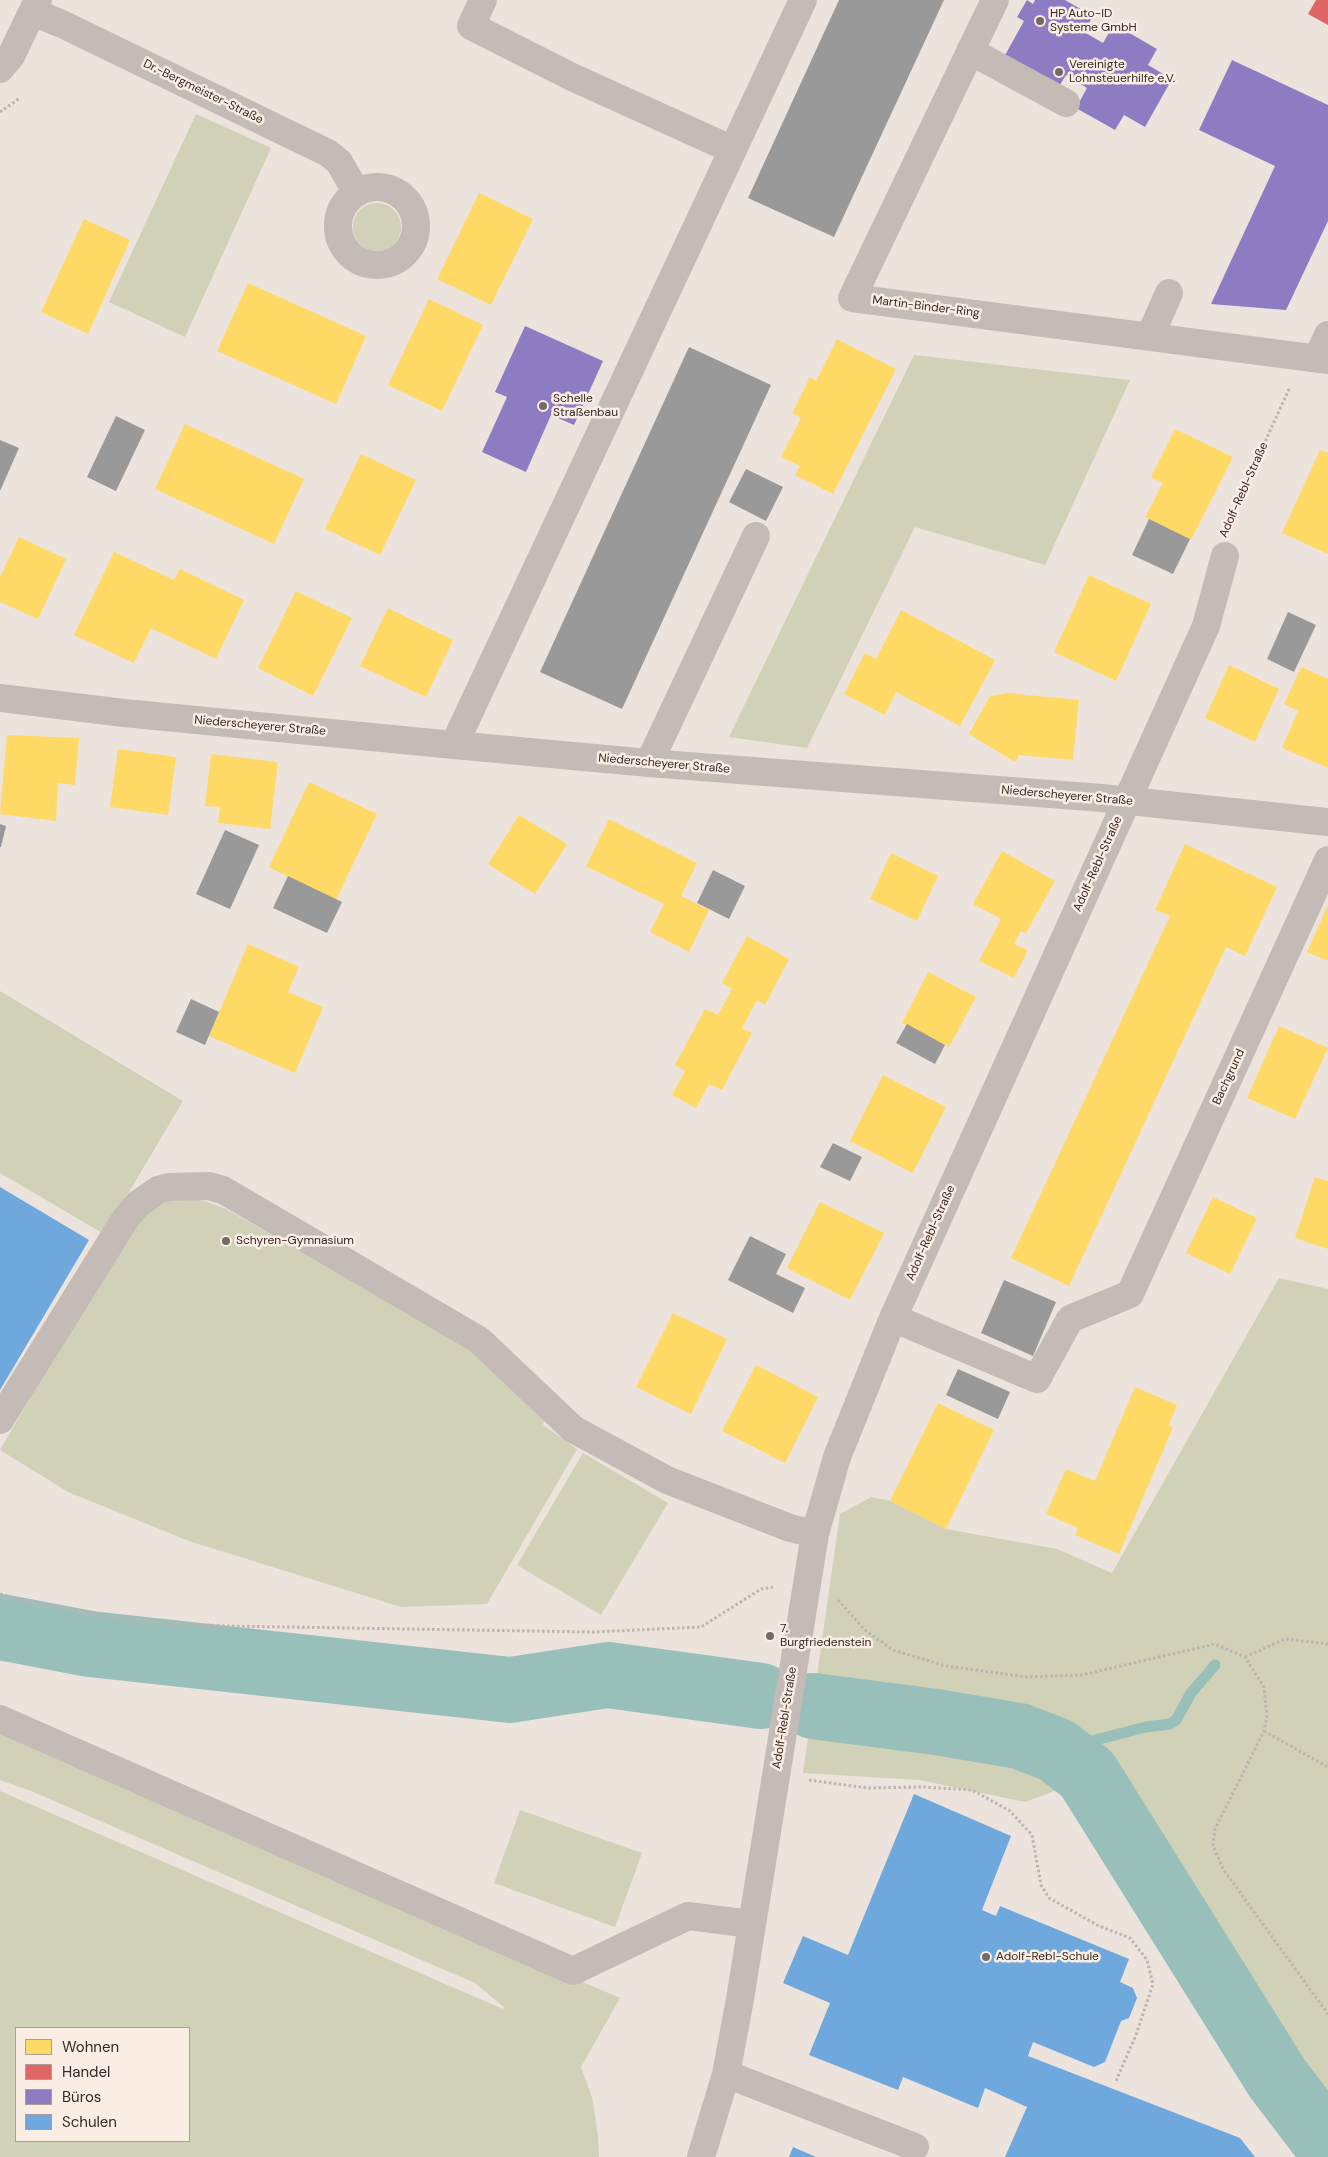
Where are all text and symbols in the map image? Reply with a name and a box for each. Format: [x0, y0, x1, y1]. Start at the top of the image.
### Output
place label: HP Auto-ID Systeme GmbH [1050, 7, 1137, 35]
marker: HP Auto-ID Systeme GmbH [1034, 15, 1046, 27]
street label: Dr.-Bergmeister-Straße [141, 57, 265, 127]
place label: Vereinigte Lohnsteuerhilfe e.V. [1069, 58, 1175, 86]
marker: Vereinigte Lohnsteuerhilfe e.V. [1053, 66, 1065, 78]
street label: Martin-Binder-Ring [872, 293, 980, 321]
place label: Schelle Straßenbau [553, 392, 618, 420]
marker: Schelle Straßenbau [537, 400, 549, 412]
street label: Adolf-Rebl-Straße [1216, 440, 1272, 540]
street label: Niederscheyerer Straße [194, 713, 326, 739]
street label: Niederscheyerer Straße [598, 751, 730, 777]
street label: Niederscheyerer Straße [1001, 783, 1133, 809]
street label: Adolf-Rebl-Straße [1070, 814, 1126, 914]
street label: Bachgrund [1210, 1047, 1248, 1107]
street label: Adolf-Rebl-Straße [903, 1183, 959, 1283]
place label: Schyren-Gymnasium [236, 1234, 354, 1248]
marker: Schyren-Gymnasium [220, 1235, 232, 1247]
place label: 7. Burgfriedenstein [780, 1622, 871, 1650]
marker: 7. Burgfriedenstein [764, 1630, 776, 1642]
street label: Adolf-Rebl-Straße [770, 1666, 800, 1770]
place label: Adolf-Rebl-Schule [996, 1950, 1099, 1964]
marker: Adolf-Rebl-Schule [980, 1951, 992, 1963]
legend [15, 2027, 190, 2142]
text: Wohnen [62, 2037, 119, 2057]
text: Handel [62, 2062, 110, 2082]
text: Büros [62, 2087, 101, 2107]
text: Schulen [62, 2112, 117, 2132]

